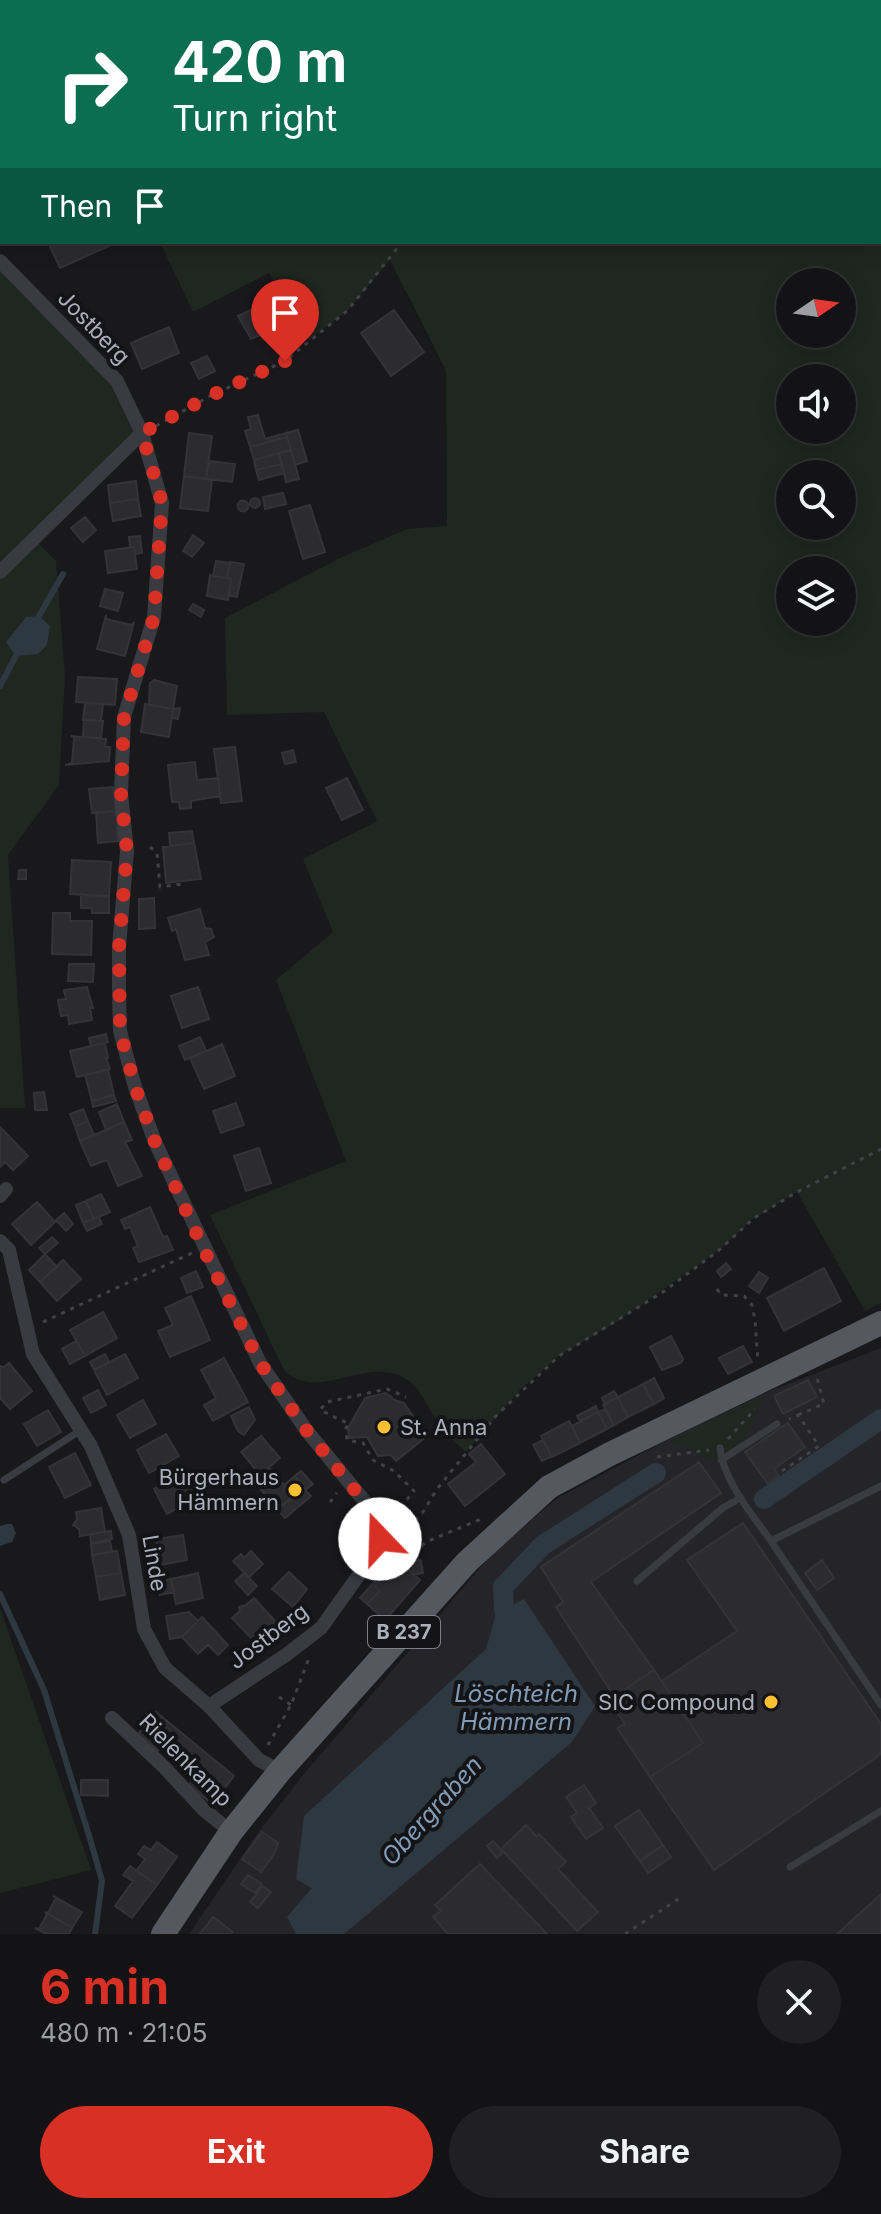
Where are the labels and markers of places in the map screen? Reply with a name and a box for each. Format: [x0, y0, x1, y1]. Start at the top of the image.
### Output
pin [251, 279, 319, 361]
place label: St. Anna [400, 1414, 487, 1440]
marker: St. Anna [375, 1418, 393, 1436]
place label: Bürgerhaus Hämmern [159, 1464, 279, 1515]
marker: Bürgerhaus Hämmern [286, 1481, 304, 1499]
place label: SIC Compound [598, 1689, 755, 1715]
marker: SIC Compound [762, 1693, 780, 1711]

